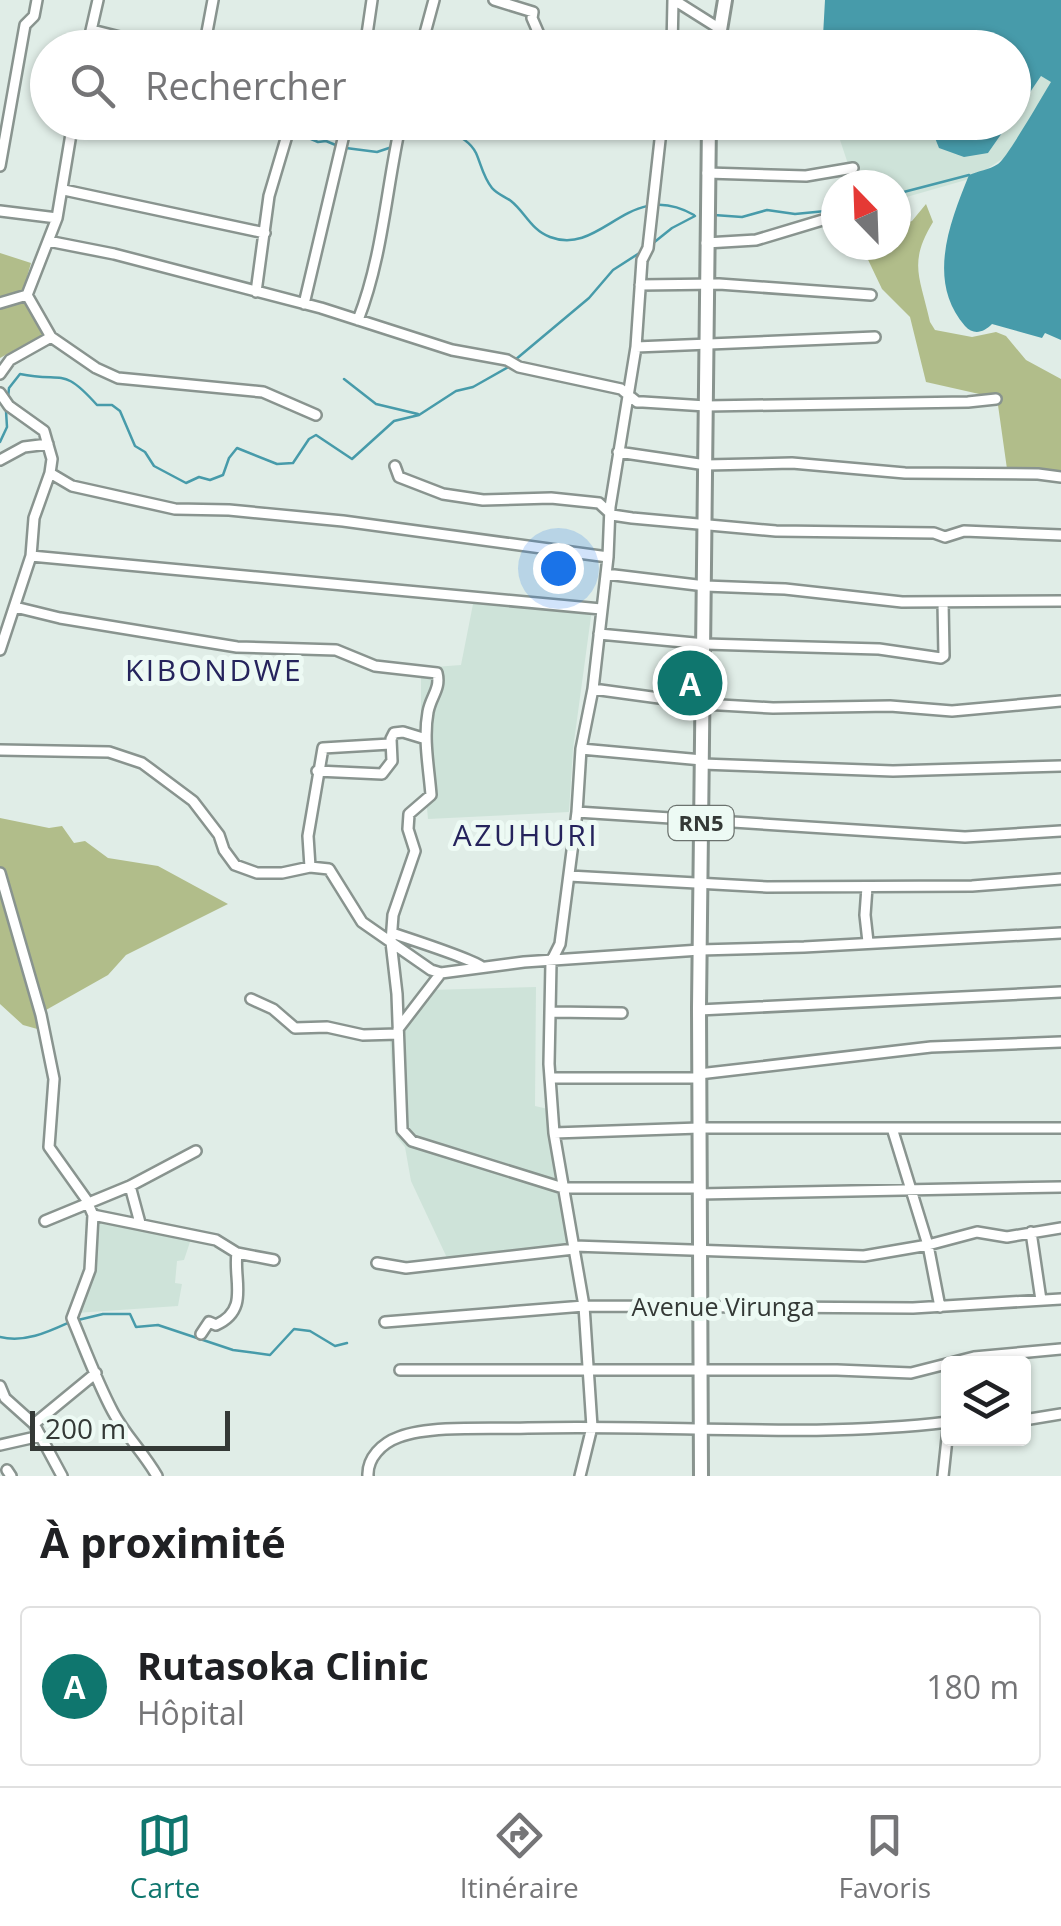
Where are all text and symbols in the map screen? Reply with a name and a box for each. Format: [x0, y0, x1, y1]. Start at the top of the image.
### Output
search box [30, 30, 1031, 140]
icon: search [65, 58, 120, 113]
text: Rechercher [145, 59, 347, 111]
north arrow [821, 170, 911, 260]
your location [533, 543, 584, 594]
pin: A [658, 646, 722, 720]
district label: KIBONDWE [125, 649, 303, 690]
road number: RN5 [668, 806, 734, 840]
district label: AZUHURI [453, 814, 599, 855]
street label: Avenue Virunga [631, 1289, 815, 1323]
map controls [941, 1356, 1031, 1446]
button: layers [941, 1356, 1031, 1446]
scale bar [30, 1406, 230, 1450]
text: 200 m [45, 1409, 126, 1447]
text: À proximité [40, 1513, 286, 1570]
text: Rutasoka Clinic [137, 1639, 429, 1691]
text: A [63, 1665, 86, 1708]
text: 180 m [926, 1665, 1019, 1708]
text: Hôpital [137, 1691, 245, 1734]
tab: Carte [130, 1808, 200, 1906]
tab: Itinéraire [460, 1808, 579, 1906]
tab: Favoris [838, 1808, 931, 1906]

